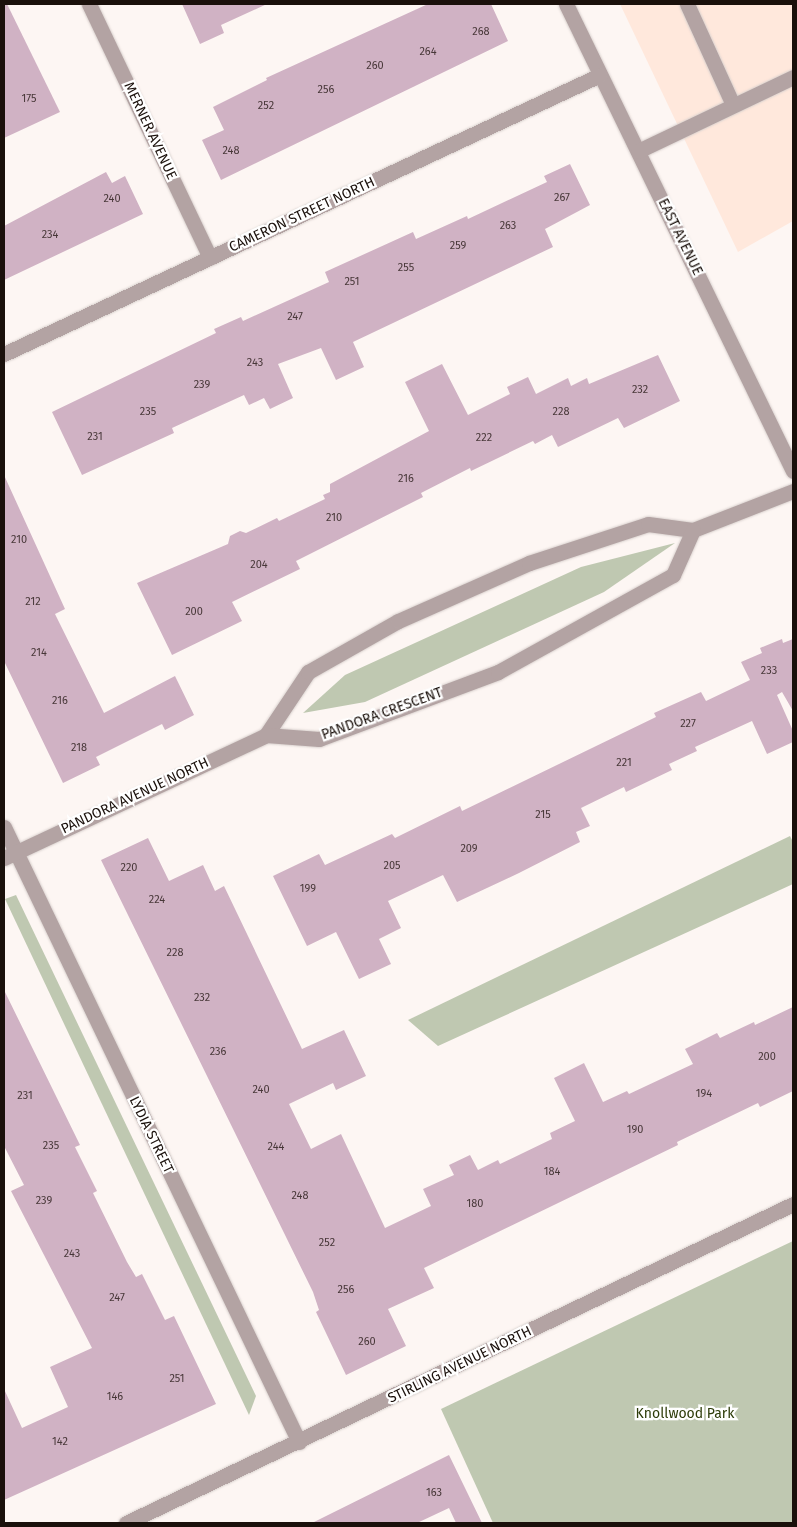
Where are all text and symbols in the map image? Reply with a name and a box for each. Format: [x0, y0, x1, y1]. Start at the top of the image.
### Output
house number: 268 [472, 25, 490, 39]
house number: 264 [419, 45, 437, 59]
house number: 260 [366, 59, 384, 73]
street label: MERNER AVENUE [120, 80, 180, 182]
house number: 256 [318, 83, 334, 97]
house number: 175 [22, 92, 36, 106]
house number: 252 [258, 99, 274, 113]
house number: 248 [222, 144, 240, 158]
street label: CAMERON STREET NORTH [227, 174, 377, 256]
house number: 267 [554, 191, 570, 205]
house number: 240 [103, 192, 121, 206]
street label: EAST AVENUE [654, 196, 706, 278]
house number: 263 [500, 219, 516, 233]
house number: 234 [42, 228, 58, 242]
house number: 259 [450, 239, 466, 253]
house number: 255 [398, 261, 414, 275]
house number: 251 [344, 275, 360, 289]
house number: 247 [287, 310, 303, 324]
house number: 243 [247, 356, 263, 370]
house number: 239 [194, 378, 210, 392]
house number: 232 [632, 383, 648, 397]
house number: 235 [140, 405, 156, 419]
house number: 228 [553, 405, 569, 419]
house number: 231 [87, 430, 103, 444]
house number: 222 [476, 431, 492, 445]
house number: 216 [398, 472, 414, 486]
house number: 210 [326, 511, 342, 525]
house number: 210 [11, 533, 27, 547]
house number: 204 [250, 558, 268, 572]
house number: 212 [25, 595, 41, 609]
house number: 200 [185, 605, 203, 619]
house number: 214 [31, 646, 47, 660]
house number: 233 [761, 664, 777, 678]
street label: PANDORA CRESCENT [319, 684, 445, 744]
house number: 216 [52, 694, 68, 708]
house number: 227 [680, 717, 696, 731]
house number: 218 [71, 741, 87, 755]
street label: PANDORA AVENUE NORTH [58, 754, 212, 838]
house number: 221 [616, 756, 632, 770]
house number: 215 [535, 808, 551, 822]
house number: 209 [460, 842, 478, 856]
house number: 205 [383, 859, 401, 873]
house number: 220 [120, 861, 138, 875]
house number: 199 [300, 882, 316, 896]
house number: 224 [149, 893, 165, 907]
house number: 228 [167, 946, 183, 960]
house number: 232 [194, 991, 210, 1005]
house number: 236 [210, 1045, 226, 1059]
house number: 200 [758, 1050, 776, 1064]
house number: 240 [252, 1083, 270, 1097]
house number: 194 [696, 1087, 712, 1101]
house number: 231 [17, 1089, 33, 1103]
street label: LYDIA STREET [125, 1094, 177, 1176]
house number: 190 [627, 1123, 643, 1137]
house number: 235 [43, 1139, 59, 1153]
house number: 244 [268, 1140, 284, 1154]
house number: 184 [544, 1165, 560, 1179]
house number: 248 [291, 1189, 309, 1203]
house number: 239 [36, 1194, 52, 1208]
house number: 180 [467, 1197, 483, 1211]
house number: 252 [319, 1236, 335, 1250]
house number: 243 [64, 1247, 80, 1261]
house number: 256 [338, 1283, 354, 1297]
house number: 247 [109, 1291, 125, 1305]
street label: STIRLING AVENUE NORTH [385, 1323, 535, 1407]
house number: 260 [358, 1335, 376, 1349]
house number: 251 [169, 1372, 185, 1386]
house number: 146 [107, 1390, 123, 1404]
park label: Knollwood Park [636, 1406, 734, 1422]
house number: 142 [52, 1435, 68, 1449]
house number: 163 [426, 1486, 442, 1500]

